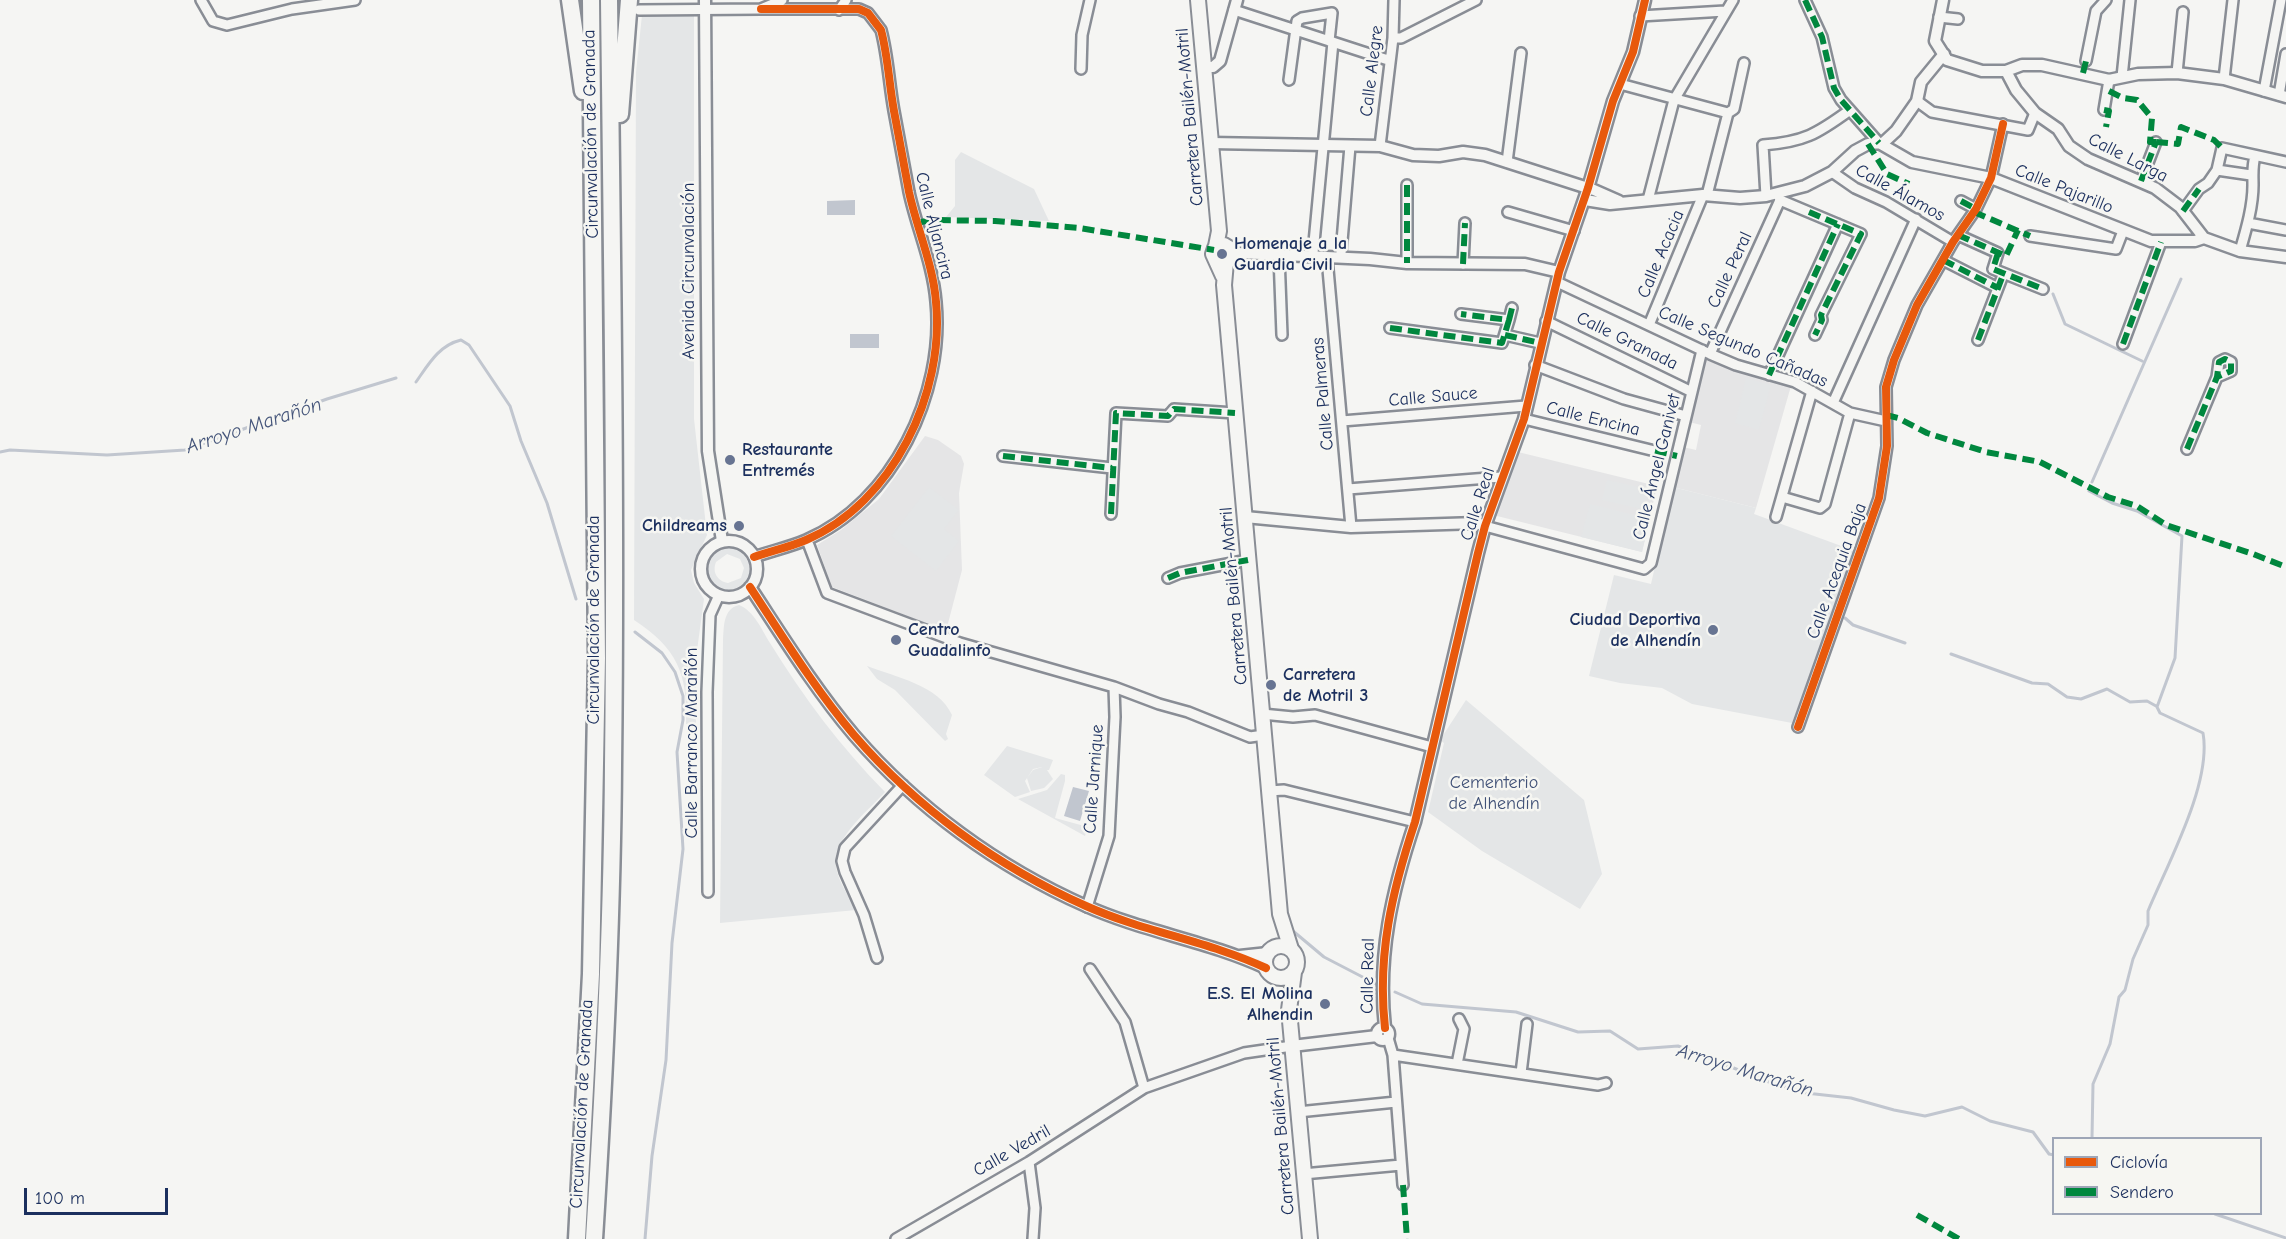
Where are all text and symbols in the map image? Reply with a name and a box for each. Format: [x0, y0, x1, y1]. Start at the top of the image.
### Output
street label: Calle Alegre [1356, 24, 1388, 118]
street label: Carretera Bailén-Motril [1171, 27, 1209, 207]
street label: Circunvalación de Granada [578, 29, 604, 239]
street label: Calle Larga [2084, 129, 2172, 187]
street label: Calle Pajarillo [2012, 159, 2116, 219]
street label: Calle Álamos [1852, 160, 1948, 226]
street label: Calle Aljancira [910, 170, 958, 282]
street label: Avenida Circunvalación [678, 182, 700, 360]
street label: Calle Acacia [1633, 207, 1689, 301]
street label: Calle Peral [1703, 228, 1757, 312]
place label: Homenaje a la Guardia Civil [1234, 233, 1347, 276]
marker: Homenaje a la Guardia Civil [1215, 247, 1229, 261]
street label: Calle Segundo Cañadas [1655, 302, 1831, 392]
street label: Calle Granada [1573, 307, 1681, 375]
street label: Calle Palmeras [1307, 337, 1339, 451]
street label: Calle Sauce [1388, 382, 1478, 412]
street label: Calle Ángel Ganivet [1628, 392, 1686, 542]
water label: Arroyo Marañón [183, 393, 325, 459]
street label: Calle Encina [1544, 397, 1642, 441]
place label: Restaurante Entremés [742, 439, 833, 482]
marker: Restaurante Entremés [723, 453, 737, 467]
street label: Calle Real [1456, 465, 1500, 543]
street label: Calle Acequia Baja [1802, 500, 1872, 642]
street label: Carretera Bailén-Motril [1215, 506, 1253, 686]
street label: Circunvalación de Granada [583, 515, 605, 725]
place label: Childreams [642, 515, 727, 537]
marker: Childreams [732, 519, 746, 533]
place label: Ciudad Deportiva de Alhendín [1569, 609, 1701, 652]
place label: Centro Guadalinfo [908, 619, 991, 662]
marker: Ciudad Deportiva de Alhendín [1706, 623, 1720, 637]
marker: Centro Guadalinfo [889, 633, 903, 647]
street label: Calle Barranco Marañón [681, 648, 703, 838]
place label: Carretera de Motril 3 [1283, 664, 1368, 706]
marker: Carretera de Motril 3 [1264, 678, 1278, 692]
street label: Calle Jarnique [1079, 724, 1109, 834]
park label: Cementerio de Alhendín [1448, 772, 1540, 814]
street label: Calle Real [1357, 938, 1379, 1014]
place label: E.S. El Molina Alhendin [1207, 983, 1313, 1026]
marker: E.S. El Molina Alhendin [1318, 997, 1332, 1011]
street label: Circunvalación de Granada [566, 999, 598, 1209]
street label: Carretera Bailén-Motril [1262, 1036, 1300, 1216]
water label: Arroyo Marañón [1674, 1039, 1816, 1103]
street label: Calle Vedril [970, 1120, 1054, 1182]
legend [2052, 1137, 2262, 1215]
text: Ciclovía [2110, 1152, 2168, 1173]
scale bar [27, 1176, 171, 1214]
text: Sendero [2110, 1182, 2174, 1203]
text: 100 m [35, 1188, 85, 1209]

